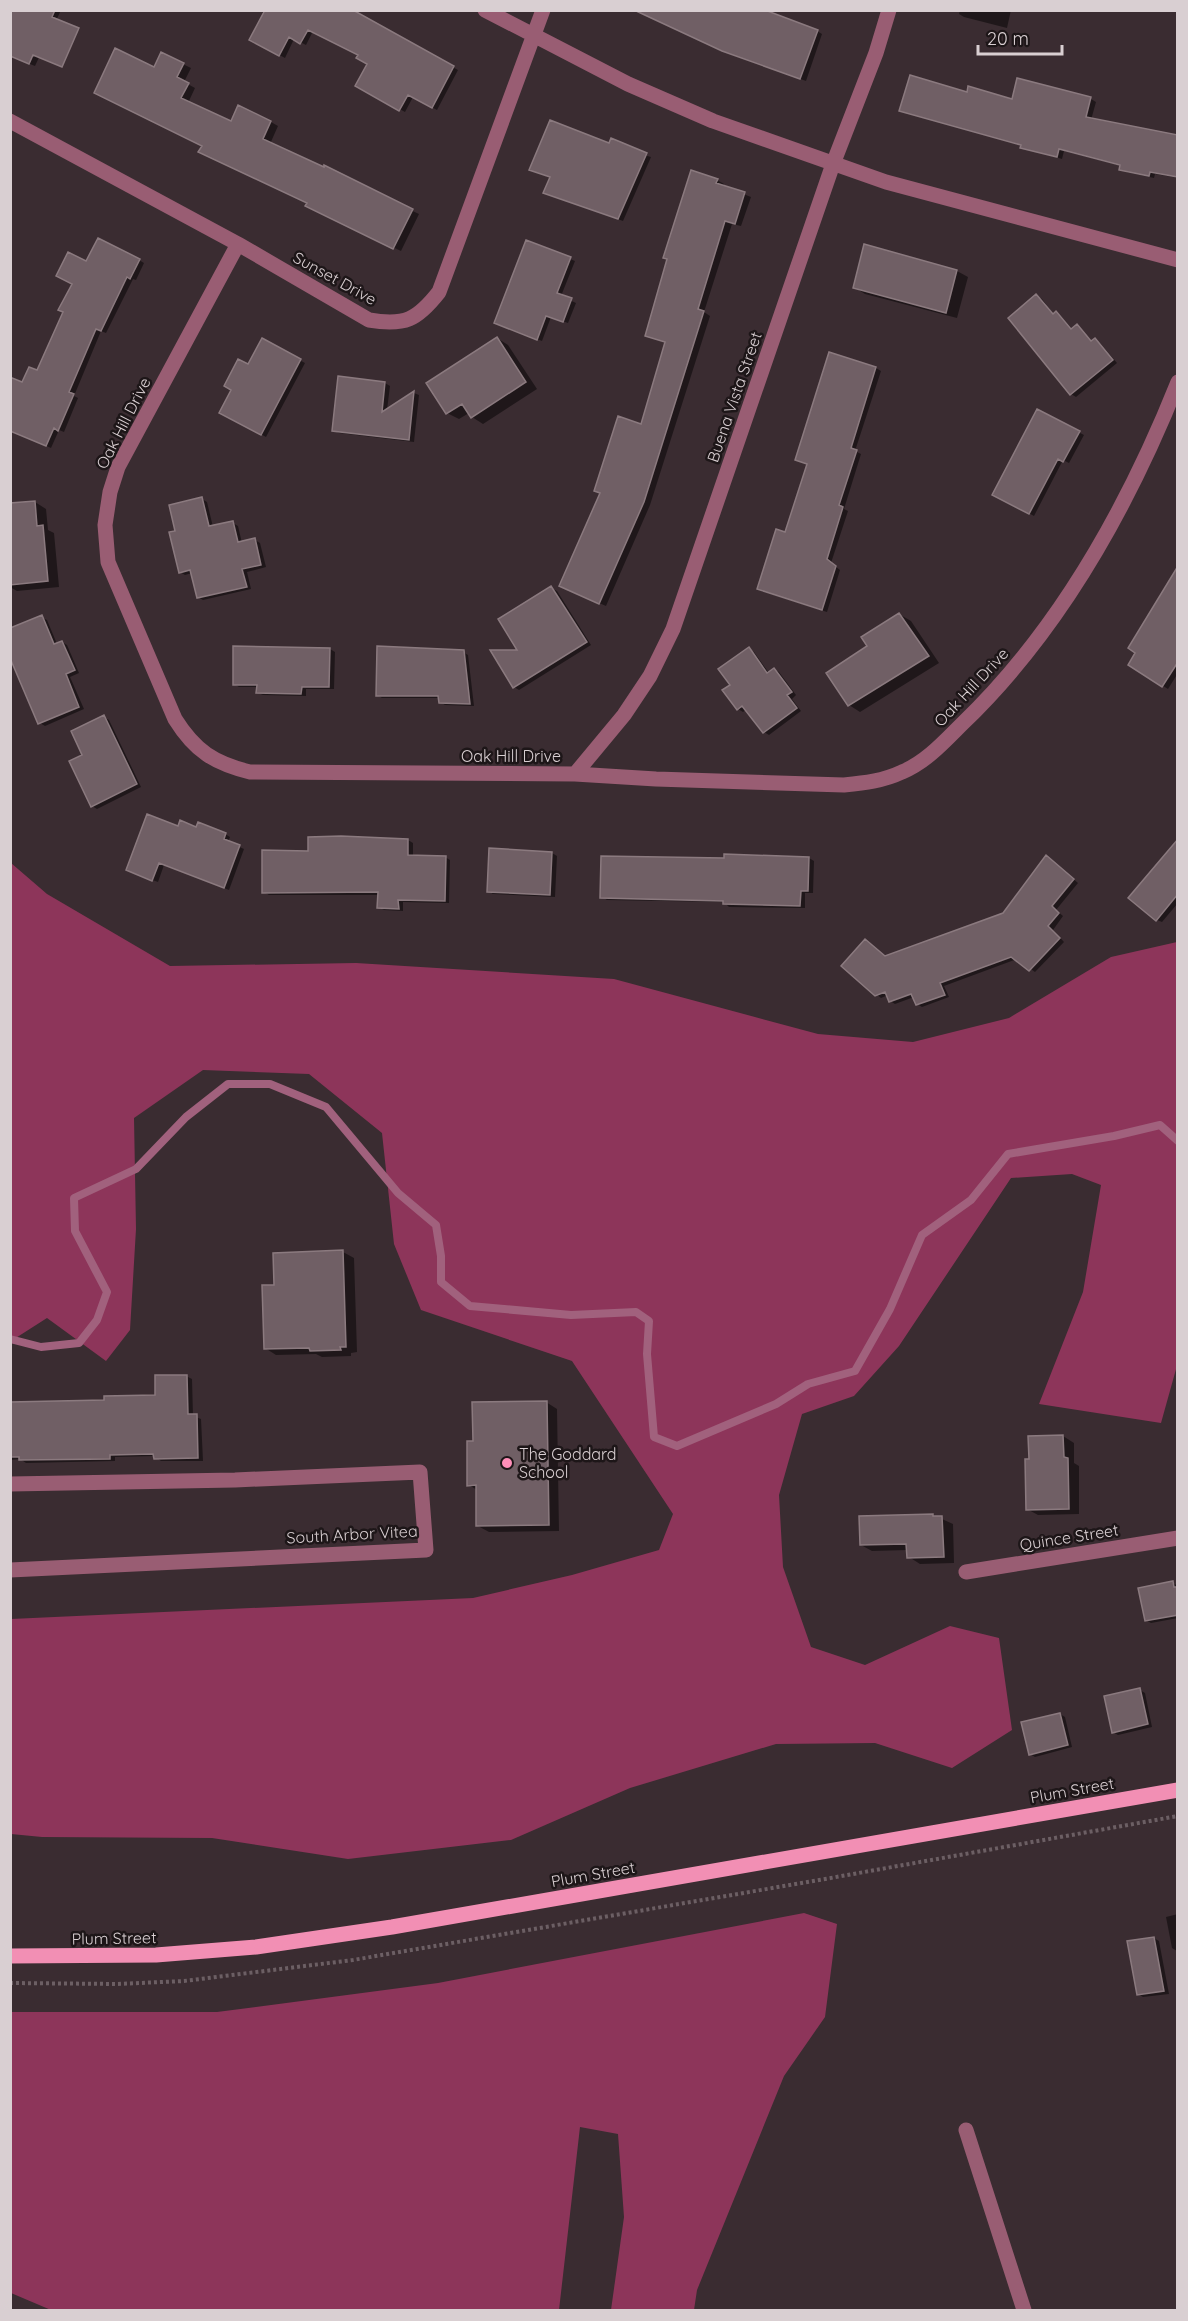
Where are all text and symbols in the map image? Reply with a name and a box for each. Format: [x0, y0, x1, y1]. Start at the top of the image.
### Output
scale bar [978, 18, 1062, 56]
text: 20 m [987, 27, 1029, 50]
street label: Sunset Drive [290, 247, 380, 309]
street label: Buena Vista Street [702, 329, 766, 465]
street label: Oak Hill Drive [91, 374, 155, 472]
street label: Oak Hill Drive [930, 644, 1012, 730]
street label: Oak Hill Drive [461, 746, 561, 766]
place label: The Goddard School [519, 1444, 617, 1482]
marker: The Goddard School [500, 1456, 514, 1470]
street label: Quince Street [1018, 1519, 1120, 1555]
street label: South Arbor Vitea [286, 1521, 418, 1547]
street label: Plum Street [1028, 1773, 1116, 1807]
street label: Plum Street [549, 1857, 637, 1891]
street label: Plum Street [71, 1927, 157, 1949]

